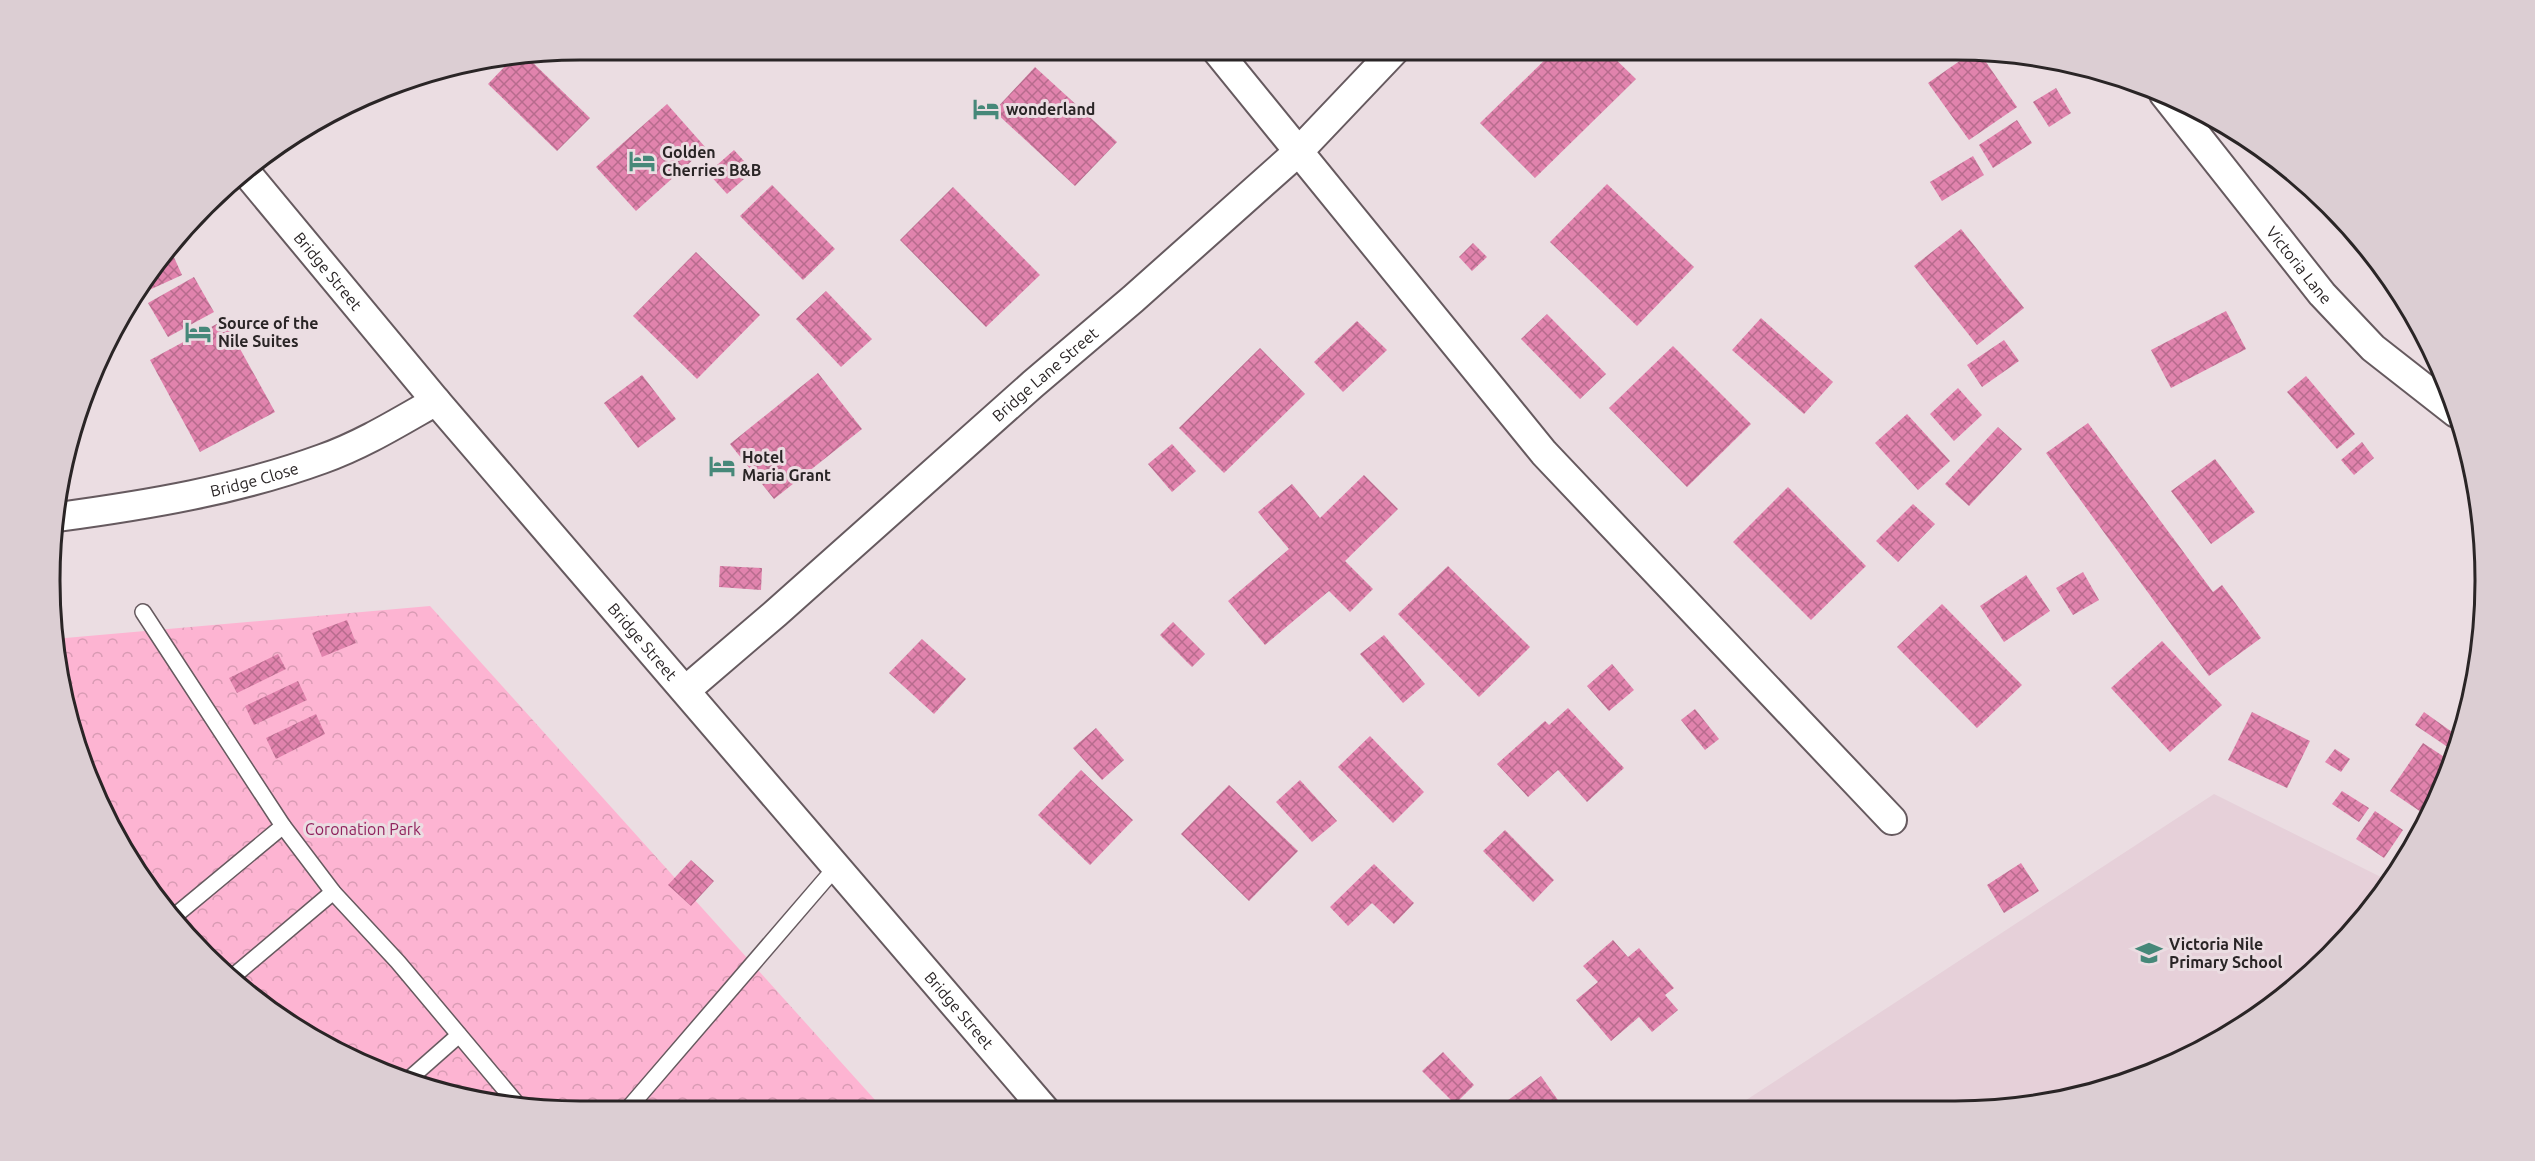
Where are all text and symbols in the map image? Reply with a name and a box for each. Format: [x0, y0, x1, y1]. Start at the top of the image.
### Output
hotel icon: wonderland [971, 94, 1001, 124]
place label: wonderland [1006, 100, 1095, 118]
place label: Golden Cherries B&B [662, 143, 761, 179]
hotel icon: Golden Cherries B&B [627, 146, 657, 176]
street label: Victoria Lane [2263, 223, 2335, 308]
street label: Bridge Street [290, 228, 366, 314]
place label: Source of the Nile Suites [218, 314, 319, 350]
hotel icon: Source of the Nile Suites [183, 317, 213, 347]
street label: Bridge Lane Street [988, 323, 1102, 425]
place label: Hotel Maria Grant [742, 448, 831, 484]
hotel icon: Hotel Maria Grant [707, 451, 737, 481]
street label: Bridge Close [209, 459, 301, 500]
street label: Bridge Street [604, 599, 681, 684]
park label: Coronation Park [305, 820, 421, 838]
place label: Victoria Nile Primary School [2169, 935, 2283, 971]
school or university icon: Victoria Nile Primary School [2134, 938, 2164, 968]
street label: Bridge Street [921, 968, 998, 1053]

